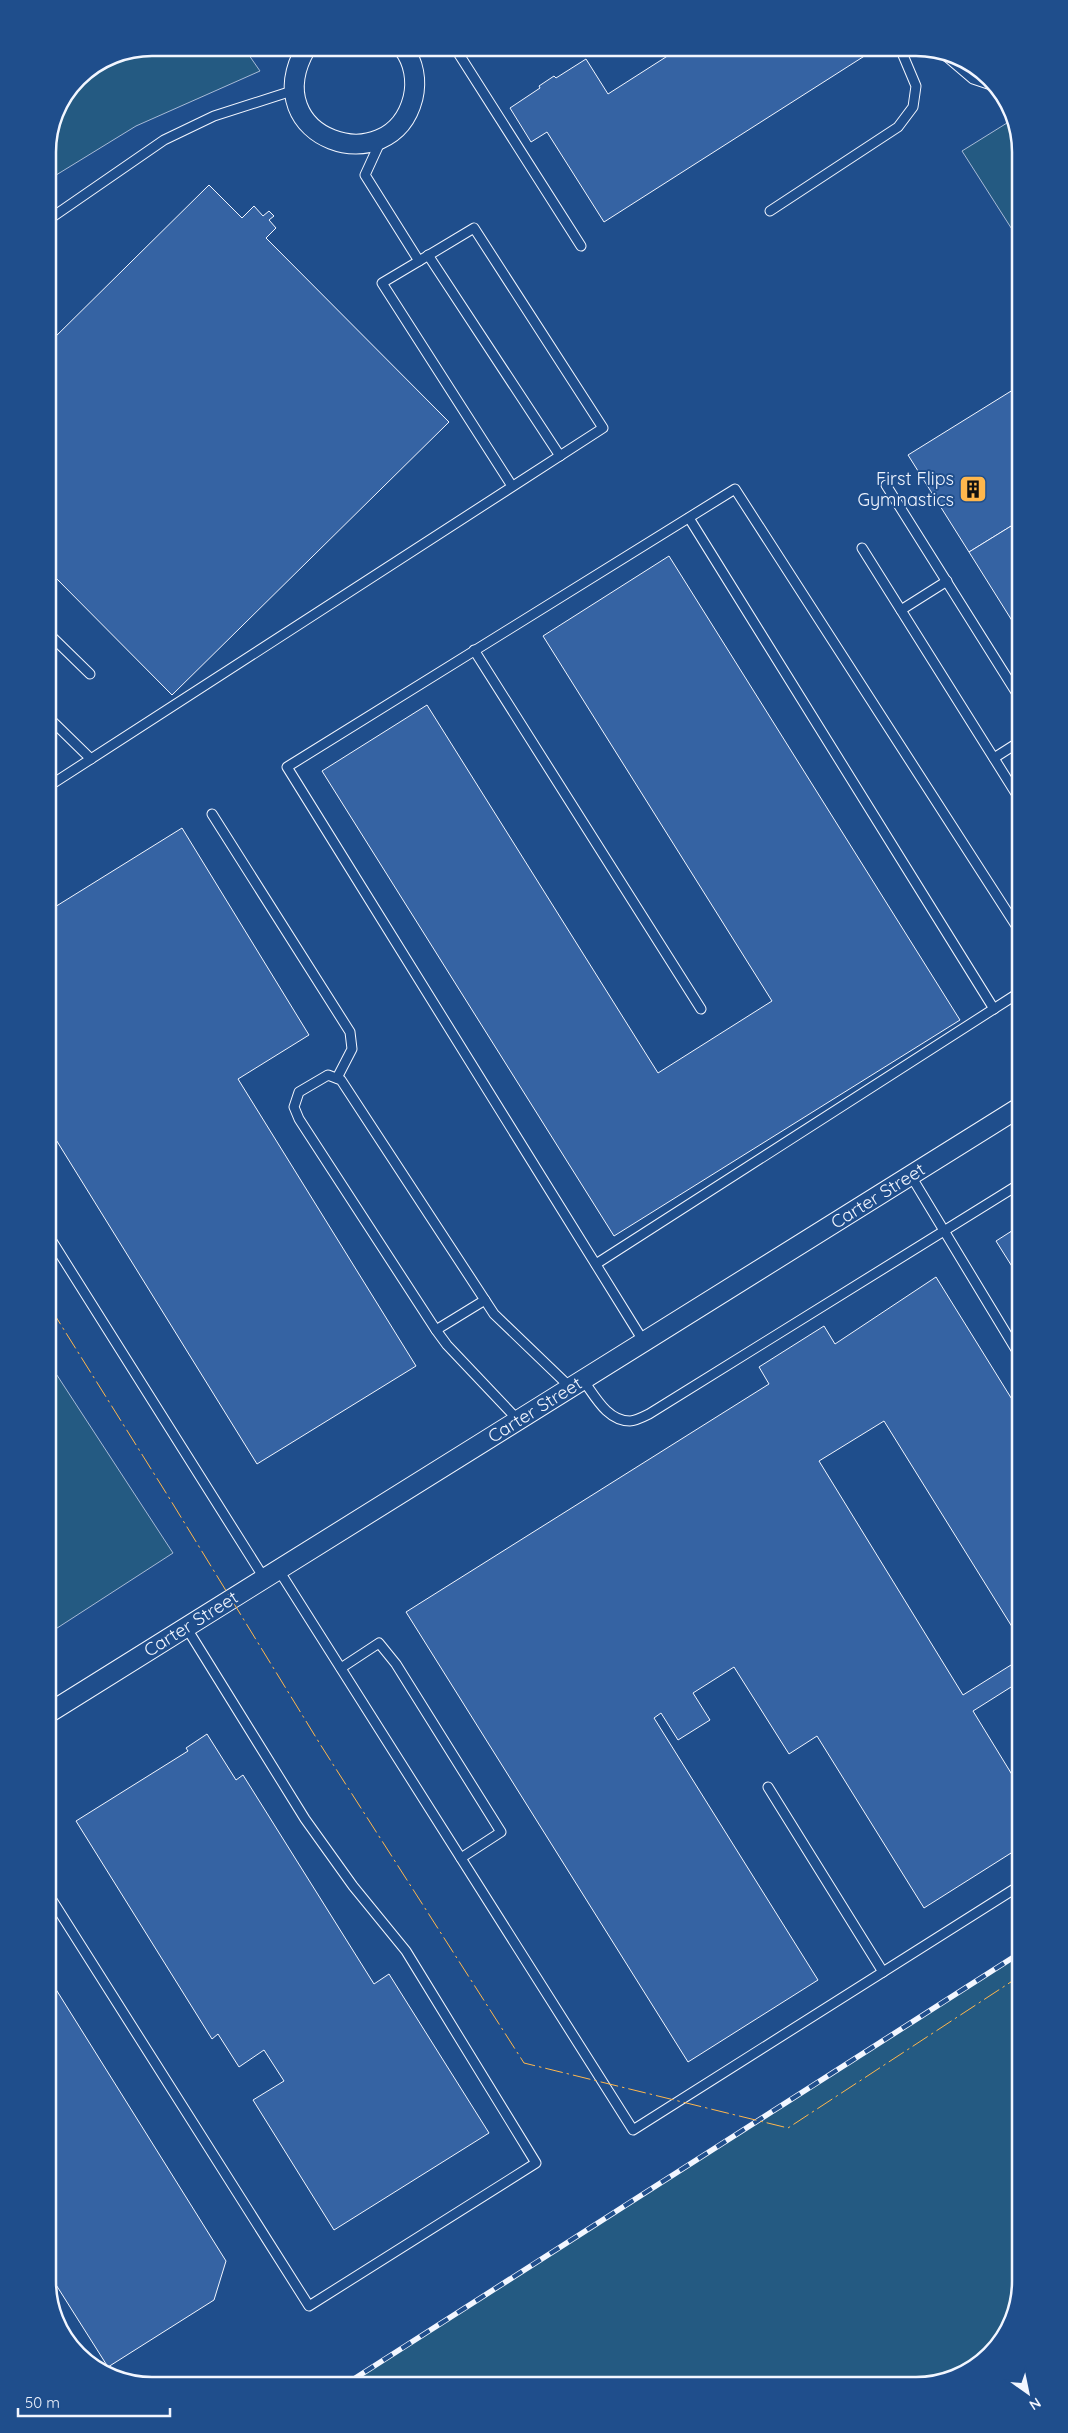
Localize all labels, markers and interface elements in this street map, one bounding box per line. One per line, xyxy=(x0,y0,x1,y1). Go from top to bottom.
place label: First Flips Gymnastics xyxy=(857,467,954,511)
building icon: First Flips Gymnastics xyxy=(958,474,988,504)
street label: Carter Street xyxy=(826,1158,929,1234)
street label: Carter Street xyxy=(483,1372,586,1448)
street label: Carter Street xyxy=(139,1586,242,1662)
north arrow xyxy=(1003,2368,1053,2418)
scale bar xyxy=(18,2386,170,2418)
text: 50 m xyxy=(25,2393,60,2412)
text: N xyxy=(1026,2394,1044,2414)

